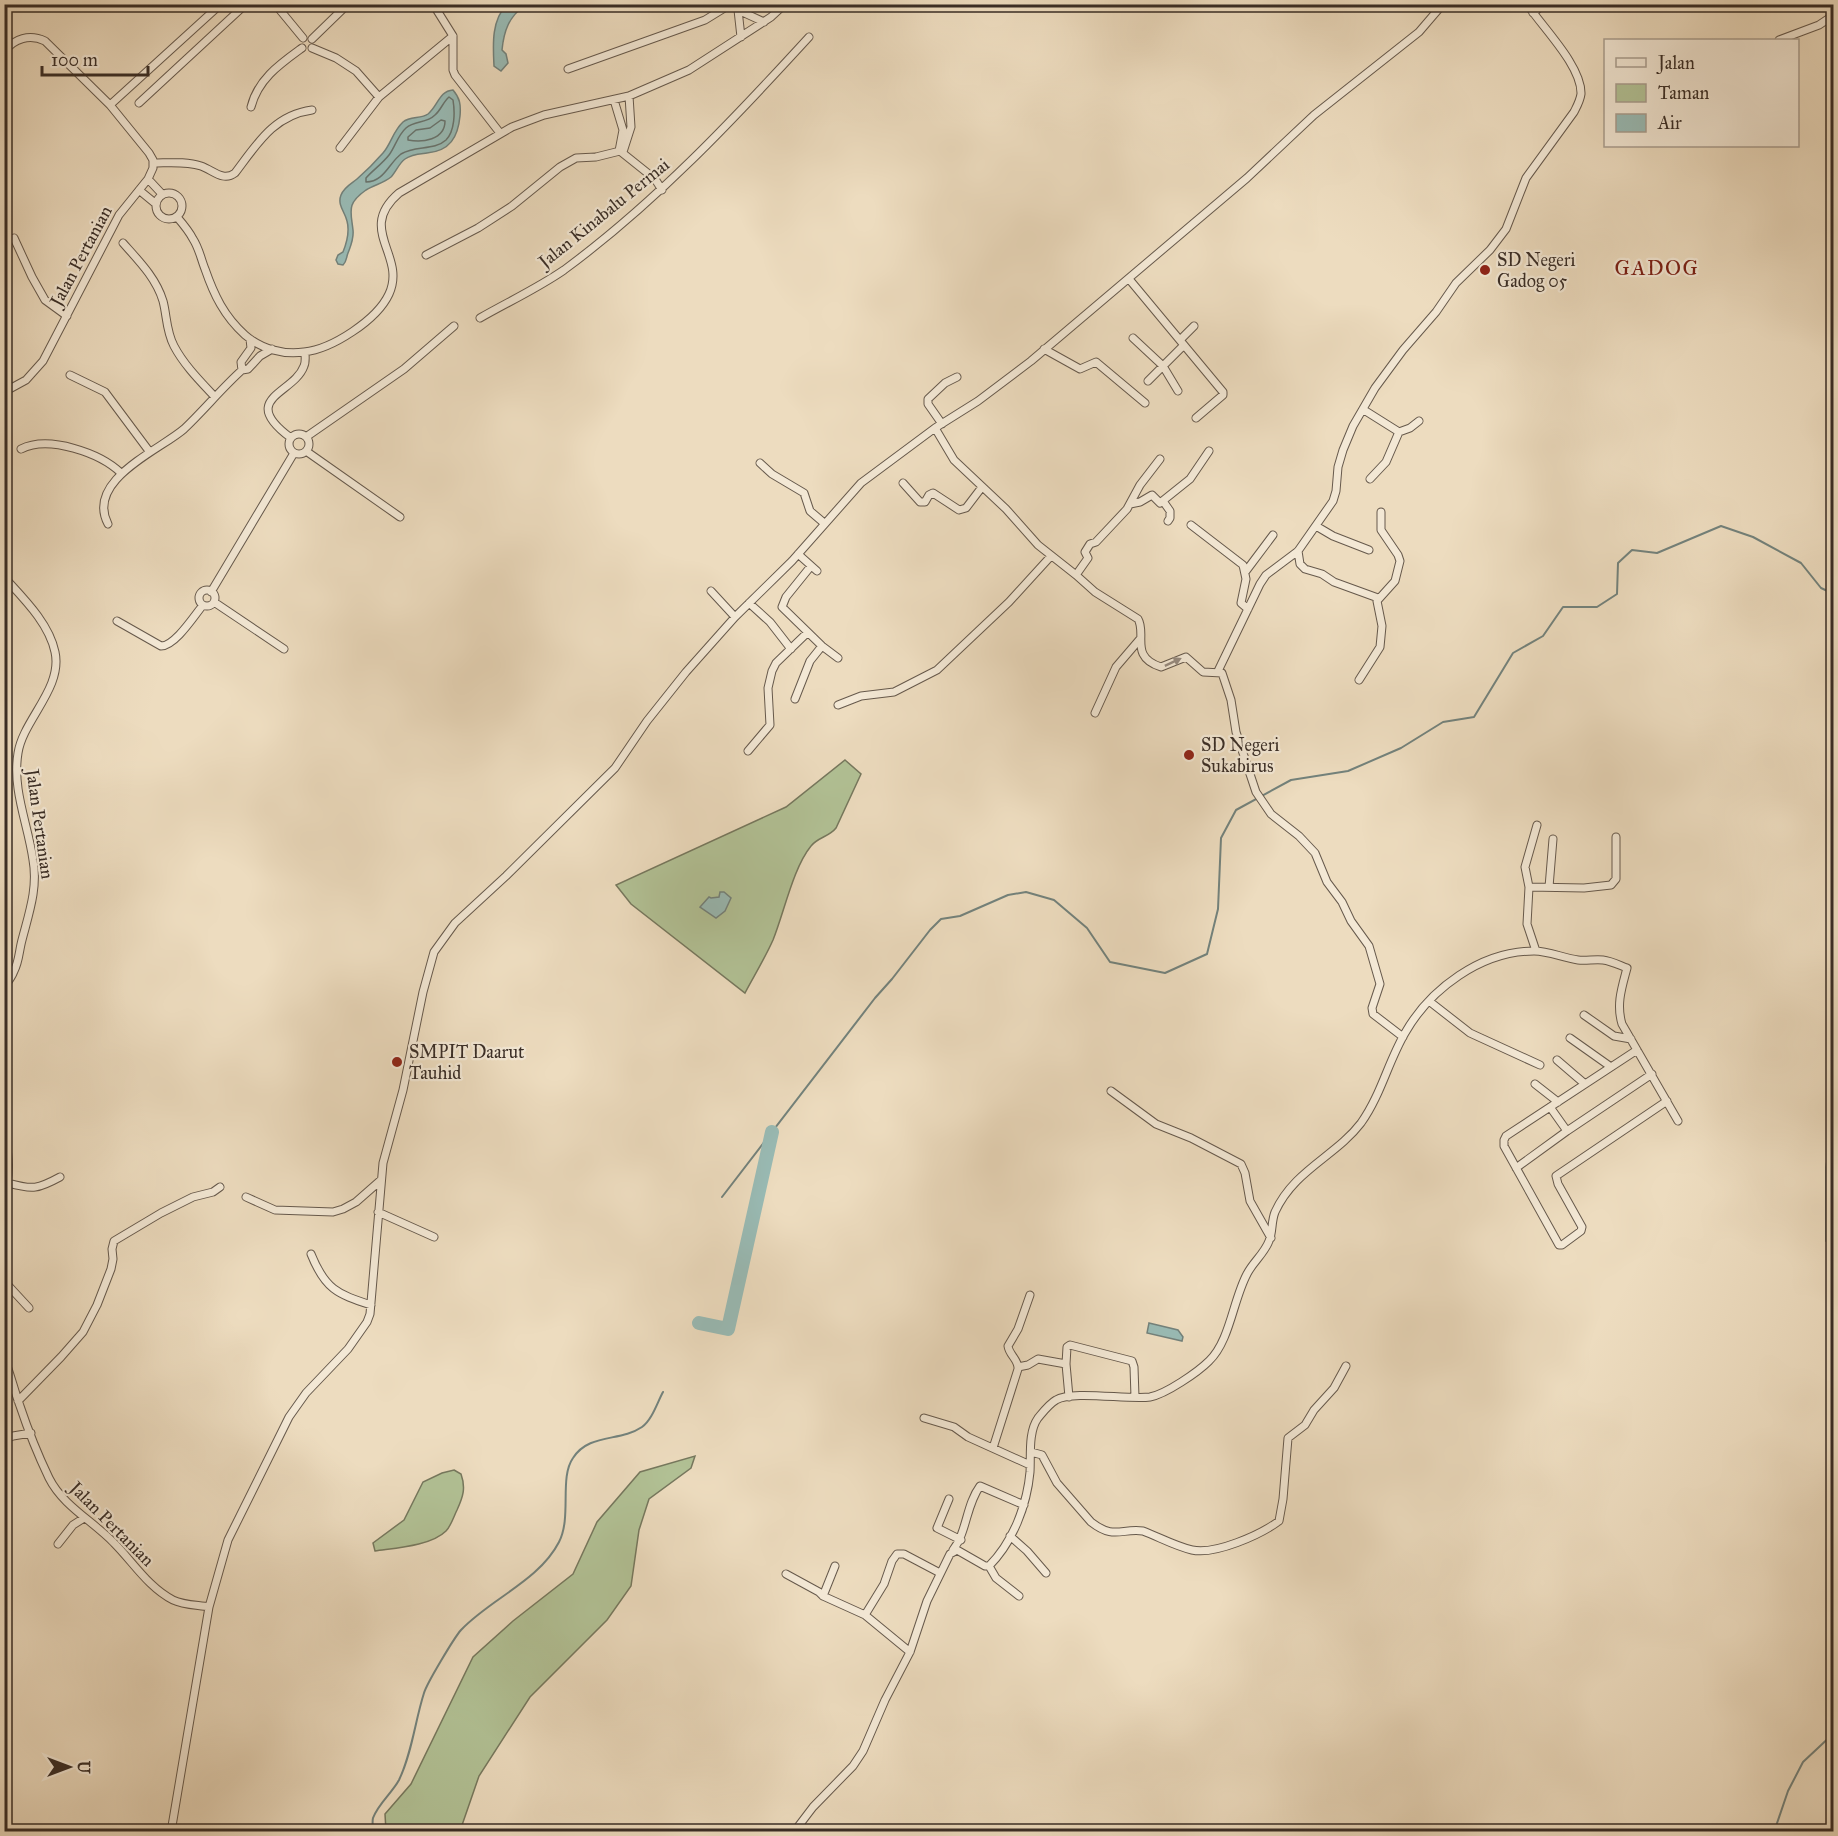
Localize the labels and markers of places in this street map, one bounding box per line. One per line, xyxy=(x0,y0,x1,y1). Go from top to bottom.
place label: SD Negeri Gadog 05 xyxy=(1497,249,1576,293)
marker: SD Negeri Gadog 05 xyxy=(1478,263,1492,277)
place label: SD Negeri Sukabirus xyxy=(1201,734,1280,777)
marker: SD Negeri Sukabirus xyxy=(1182,748,1196,762)
place label: SMPIT Daarut Tauhid xyxy=(409,1041,525,1084)
marker: SMPIT Daarut Tauhid xyxy=(390,1055,404,1069)

